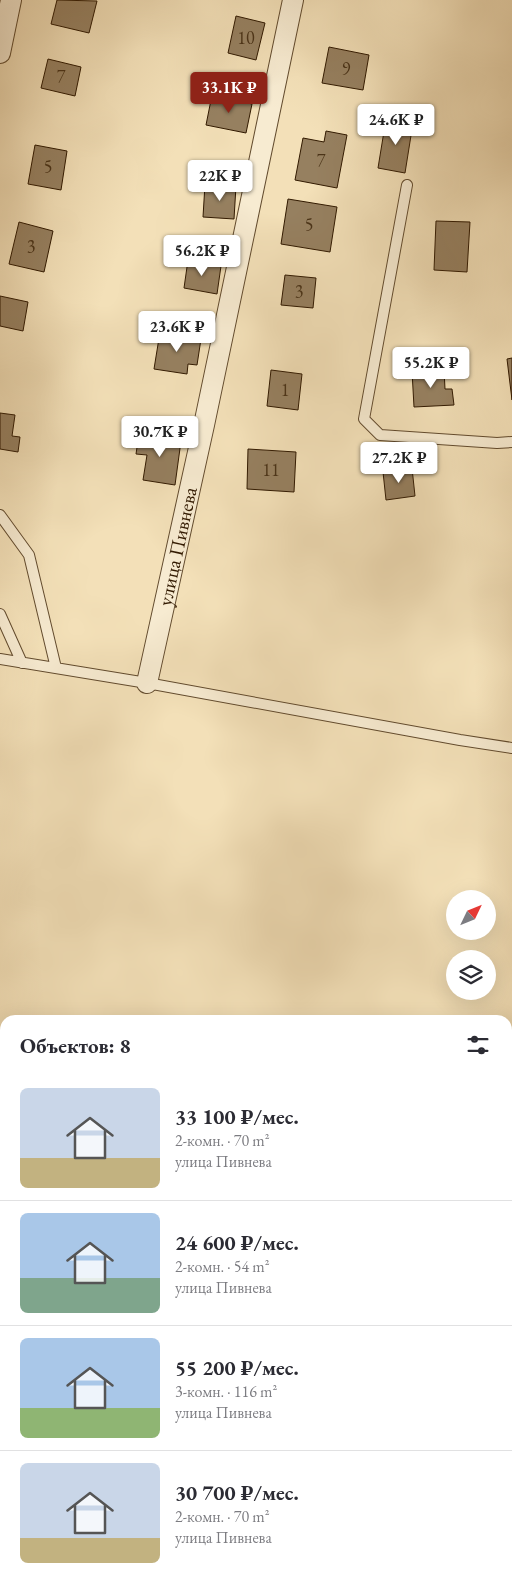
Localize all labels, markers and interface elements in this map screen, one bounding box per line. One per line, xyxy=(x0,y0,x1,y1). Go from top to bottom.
house number: 10 xyxy=(237,26,255,49)
house number: 9 xyxy=(342,57,351,80)
house number: 7 xyxy=(57,65,66,88)
pin: 33.1K ₽ xyxy=(183,72,275,114)
text: 33.1K ₽ xyxy=(201,77,257,98)
pin: 24.6K ₽ xyxy=(350,104,442,146)
text: 24.6K ₽ xyxy=(368,109,424,130)
house number: 7 xyxy=(317,149,326,172)
house number: 5 xyxy=(44,155,52,178)
pin: 22K ₽ xyxy=(185,160,255,202)
text: 22K ₽ xyxy=(199,165,241,186)
house number: 5 xyxy=(305,213,313,236)
pin: 56.2K ₽ xyxy=(156,234,248,277)
house number: 3 xyxy=(27,235,35,258)
text: 56.2K ₽ xyxy=(174,240,230,261)
house number: 3 xyxy=(295,280,303,303)
pin: 23.6K ₽ xyxy=(131,310,223,353)
text: 23.6K ₽ xyxy=(149,316,205,337)
pin: 55.2K ₽ xyxy=(385,346,477,389)
text: 55.2K ₽ xyxy=(403,352,459,373)
house number: 1 xyxy=(281,378,289,401)
pin: 30.7K ₽ xyxy=(114,416,206,458)
text: 30.7K ₽ xyxy=(132,421,188,442)
pin: 27.2K ₽ xyxy=(353,442,445,484)
text: 27.2K ₽ xyxy=(371,447,427,468)
house number: 11 xyxy=(262,458,280,481)
street label: улица Пивнева xyxy=(151,484,203,608)
north arrow xyxy=(446,890,496,940)
map controls xyxy=(446,890,496,1000)
button: layers xyxy=(446,950,496,1000)
icon: filters xyxy=(464,1031,492,1059)
text: Объектов: 8 xyxy=(20,1032,131,1059)
text: 33 100 ₽/мес. xyxy=(175,1103,299,1130)
icon: home xyxy=(60,1108,120,1168)
text: 2-комн. · 70 m² xyxy=(175,1130,270,1151)
text: улица Пивнева xyxy=(175,1151,272,1172)
text: 24 600 ₽/мес. xyxy=(175,1229,299,1256)
icon: home xyxy=(60,1233,120,1293)
text: 2-комн. · 54 m² xyxy=(175,1256,270,1277)
text: улица Пивнева xyxy=(175,1277,272,1298)
text: 55 200 ₽/мес. xyxy=(175,1354,299,1381)
icon: home xyxy=(60,1358,120,1418)
text: 3-комн. · 116 m² xyxy=(175,1381,277,1402)
text: улица Пивнева xyxy=(175,1402,272,1423)
text: 30 700 ₽/мес. xyxy=(175,1479,299,1506)
icon: home xyxy=(60,1483,120,1543)
text: 2-комн. · 70 m² xyxy=(175,1506,270,1527)
text: улица Пивнева xyxy=(175,1527,272,1548)

